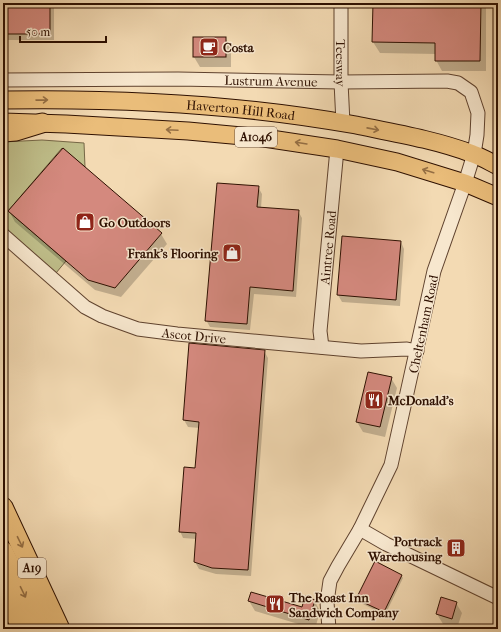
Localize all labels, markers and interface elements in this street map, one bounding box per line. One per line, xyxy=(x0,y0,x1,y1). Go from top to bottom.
scale bar xyxy=(20,18,106,44)
text: 50 m xyxy=(26,25,50,39)
cafe icon: Costa xyxy=(198,36,220,58)
street label: Teesway xyxy=(333,39,348,88)
place label: Costa xyxy=(223,40,255,55)
street label: Lustrum Avenue xyxy=(224,73,318,90)
one-way arrow xyxy=(35,96,48,104)
street label: Haverton Hill Road xyxy=(186,97,297,123)
one-way arrow xyxy=(366,125,379,133)
one-way arrow xyxy=(166,127,179,134)
road number: A1046 xyxy=(235,127,277,147)
one-way arrow xyxy=(295,139,308,147)
one-way arrow xyxy=(423,167,435,175)
street label: Aintree Road xyxy=(317,209,339,286)
shop icon: Go Outdoors xyxy=(74,211,96,233)
place label: Go Outdoors xyxy=(99,215,171,230)
shop icon: Frank's Flooring xyxy=(221,242,243,264)
place label: Frank's Flooring xyxy=(126,246,219,262)
street label: Cheltenham Road xyxy=(406,273,441,375)
street label: Ascot Drive xyxy=(160,325,227,347)
restaurant icon: McDonald's xyxy=(363,389,385,411)
place label: McDonald's xyxy=(387,393,454,408)
place label: Portrack Warehousing xyxy=(367,534,443,565)
one-way arrow xyxy=(17,536,24,548)
building icon: Portrack Warehousing xyxy=(445,537,467,559)
road number: A19 xyxy=(18,558,46,578)
one-way arrow xyxy=(20,586,27,598)
place label: The Roast Inn Sandwich Company xyxy=(288,590,400,621)
restaurant icon: The Roast Inn Sandwich Company xyxy=(264,593,286,615)

